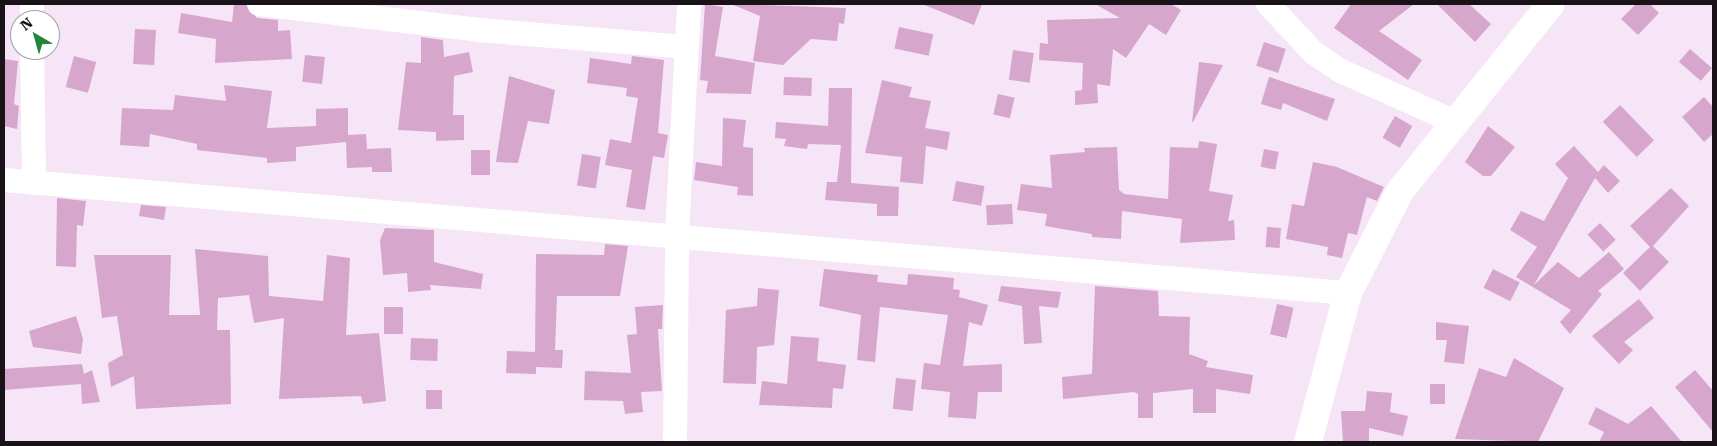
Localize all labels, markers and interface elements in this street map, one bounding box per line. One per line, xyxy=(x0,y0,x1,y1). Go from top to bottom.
north arrow xyxy=(10,10,60,60)
text: N xyxy=(17,14,36,34)

